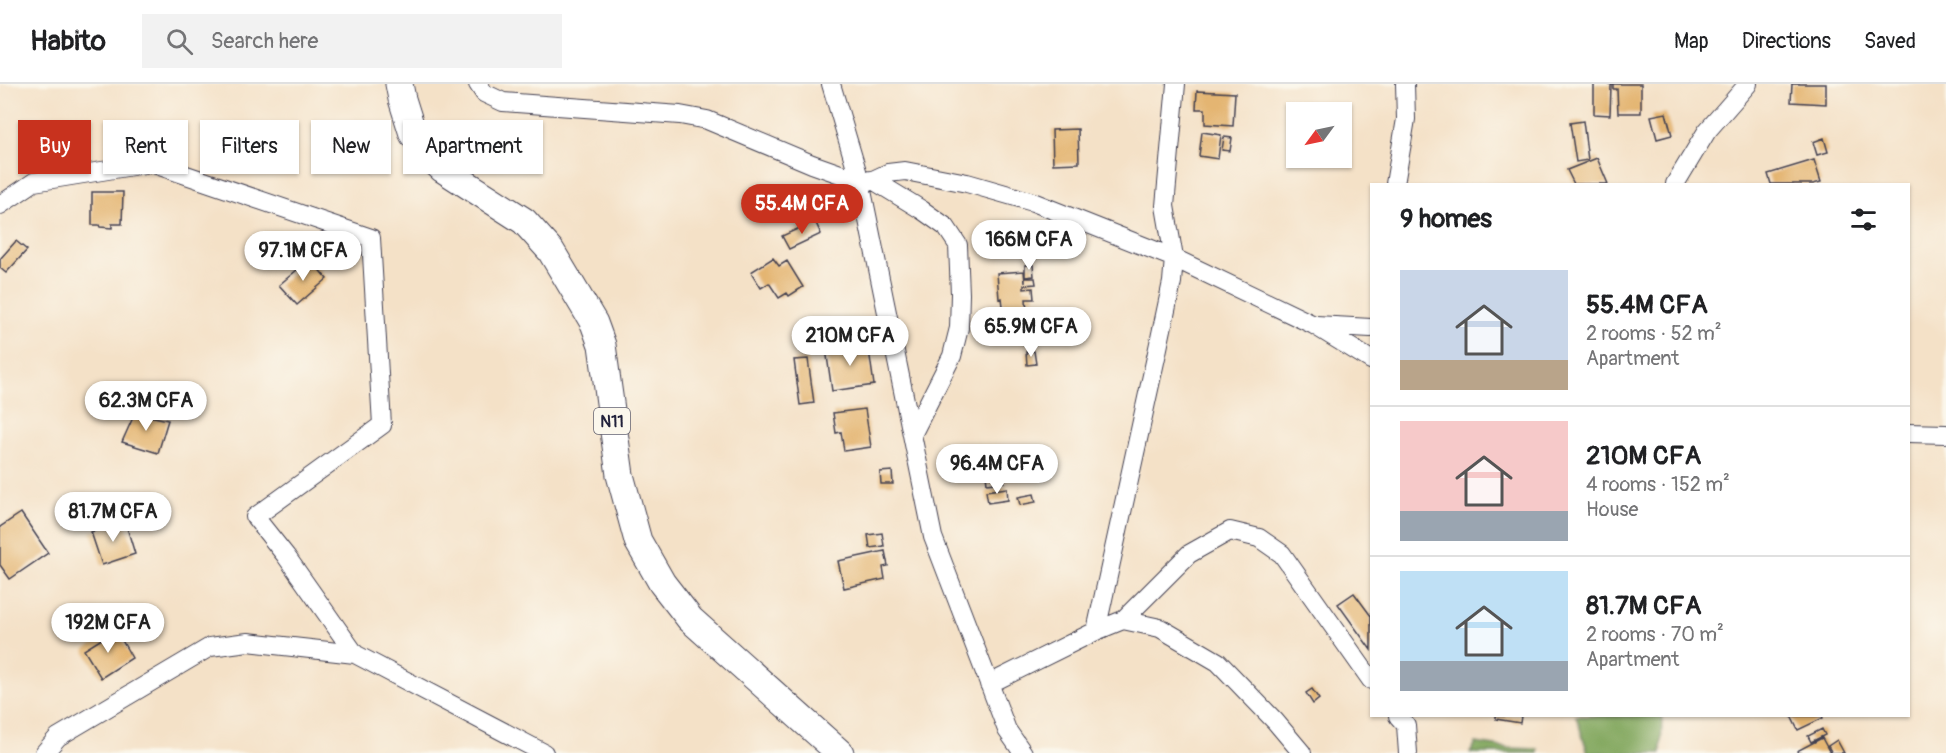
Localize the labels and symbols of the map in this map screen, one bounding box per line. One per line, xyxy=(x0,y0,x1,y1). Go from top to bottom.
north arrow xyxy=(1286,102,1352,168)
pin: 55.4M CFA xyxy=(733,184,871,235)
pin: 166M CFA xyxy=(967,220,1091,271)
pin: 97.1M CFA xyxy=(234,231,372,282)
pin: 65.9M CFA xyxy=(962,307,1100,358)
pin: 210M CFA xyxy=(788,316,912,367)
pin: 62.3M CFA xyxy=(77,381,215,432)
road number: N11 xyxy=(594,408,630,434)
pin: 96.4M CFA xyxy=(928,444,1066,495)
pin: 81.7M CFA xyxy=(44,492,182,543)
pin: 192M CFA xyxy=(46,603,170,654)

